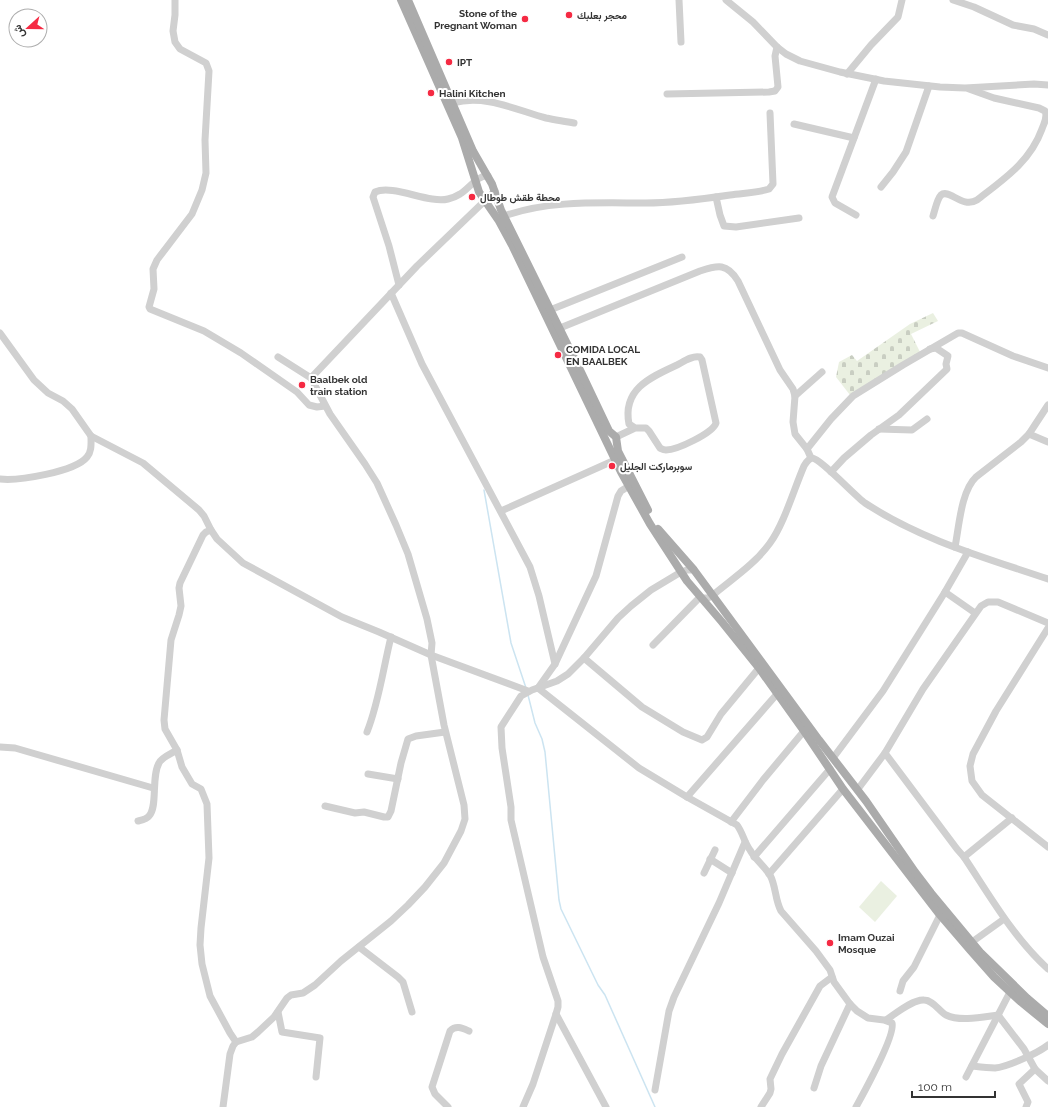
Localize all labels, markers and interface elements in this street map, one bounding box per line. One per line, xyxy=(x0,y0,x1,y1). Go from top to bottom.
north arrow xyxy=(8,8,48,48)
place label: Stone of the Pregnant Woman xyxy=(434,8,517,31)
marker: محجر بعلبك xyxy=(564,10,574,20)
place label: محجر بعلبك xyxy=(577,10,628,22)
marker: Stone of the Pregnant Woman xyxy=(520,14,530,24)
text: ش xyxy=(11,23,28,40)
marker: IPT xyxy=(444,57,454,67)
place label: IPT xyxy=(457,57,473,68)
marker: Halini Kitchen xyxy=(426,88,436,98)
place label: Halini Kitchen xyxy=(439,88,506,99)
marker: محطة طقش طوطال xyxy=(467,192,477,202)
place label: محطة طقش طوطال xyxy=(480,192,561,204)
place label: COMIDA LOCAL EN BAALBEK xyxy=(566,344,640,367)
marker: COMIDA LOCAL EN BAALBEK xyxy=(553,350,563,360)
place label: Baalbek old train station xyxy=(310,374,368,397)
marker: Baalbek old train station xyxy=(297,380,307,390)
marker: سوبرماركت الجليل xyxy=(607,461,617,471)
place label: سوبرماركت الجليل xyxy=(620,461,692,473)
place label: Imam Ouzai Mosque xyxy=(838,932,895,955)
marker: Imam Ouzai Mosque xyxy=(825,938,835,948)
scale bar xyxy=(912,1073,995,1099)
text: 100 m xyxy=(918,1080,952,1094)

